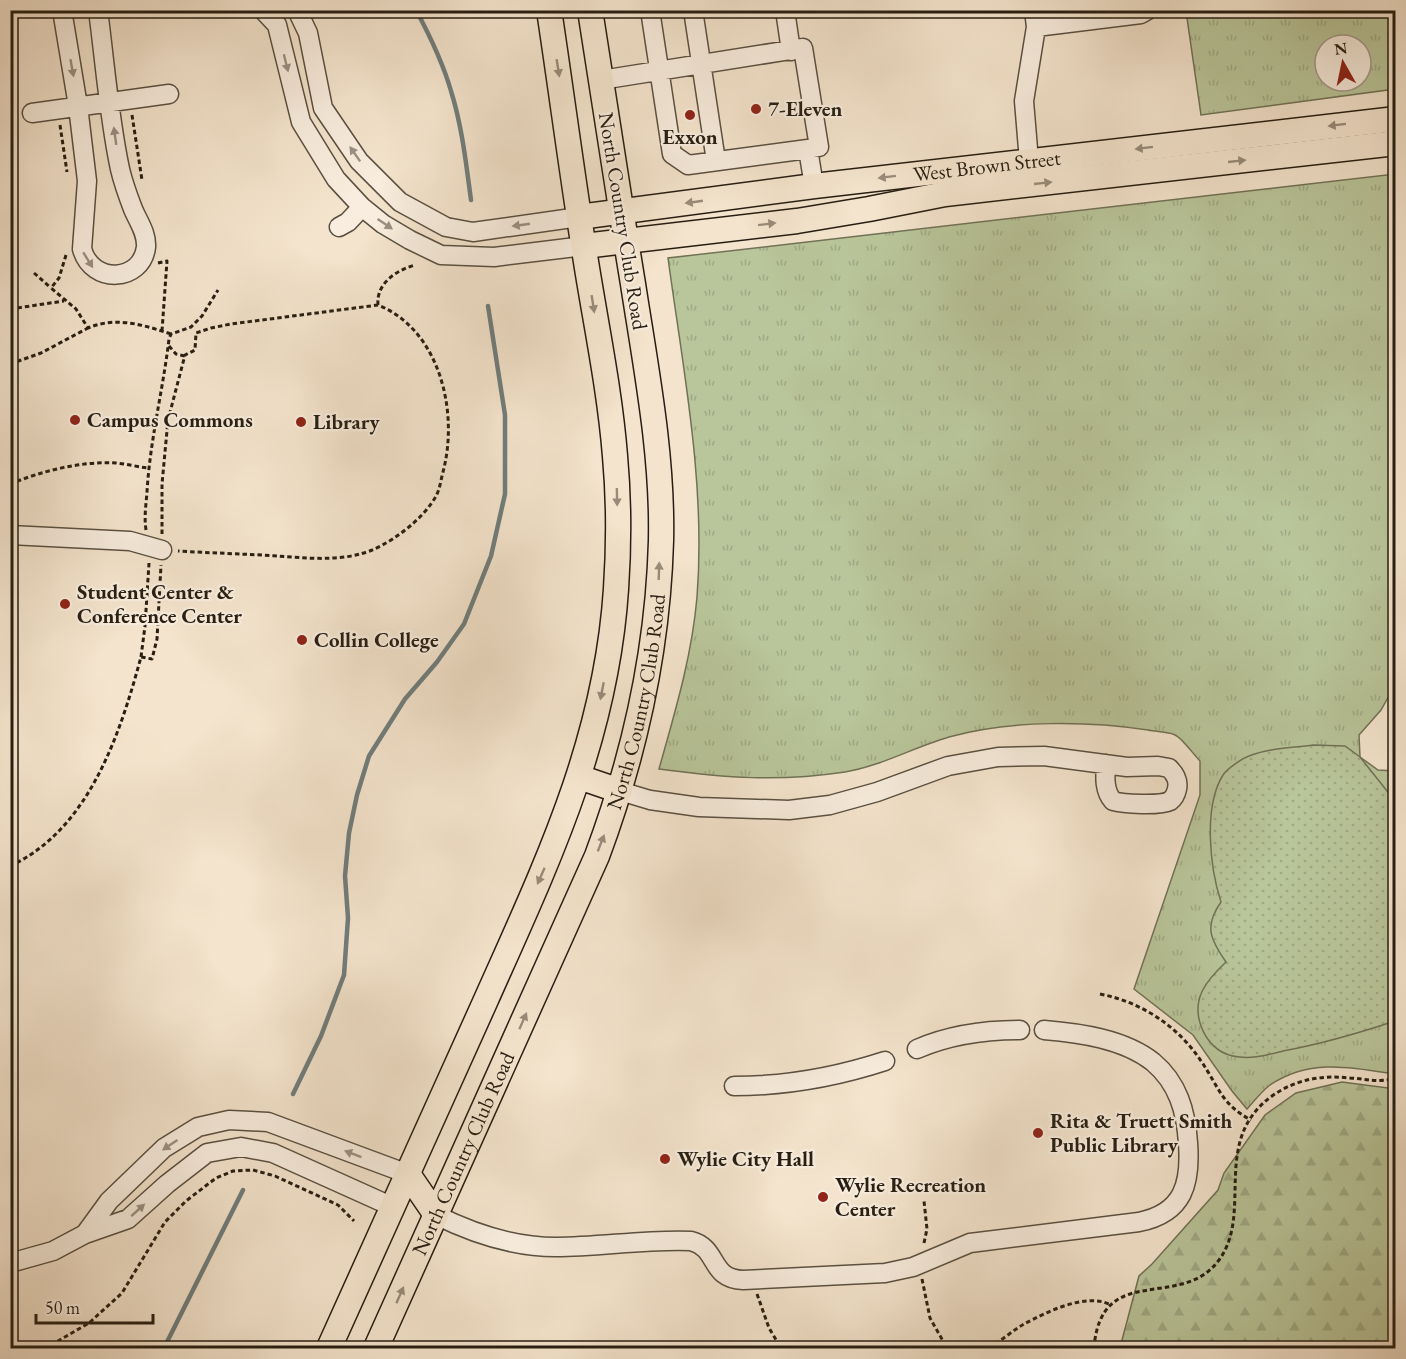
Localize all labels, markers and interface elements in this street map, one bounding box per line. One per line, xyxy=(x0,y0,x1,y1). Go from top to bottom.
north arrow xyxy=(1313,33,1373,93)
text: N xyxy=(1333,37,1349,60)
one-way arrow xyxy=(282,53,292,72)
one-way arrow xyxy=(67,59,76,78)
one-way arrow xyxy=(553,59,562,78)
place label: 7-Eleven xyxy=(768,95,843,122)
marker: 7-Eleven xyxy=(749,102,763,116)
marker: Exxon xyxy=(683,108,697,122)
street label: North Country Club Road xyxy=(593,110,654,332)
one-way arrow xyxy=(1328,121,1347,130)
place label: Exxon xyxy=(662,123,718,150)
one-way arrow xyxy=(111,126,120,145)
one-way arrow xyxy=(1134,143,1153,153)
street label: West Brown Street xyxy=(912,144,1062,187)
one-way arrow xyxy=(349,146,361,162)
one-way arrow xyxy=(1227,156,1246,166)
one-way arrow xyxy=(878,173,897,182)
one-way arrow xyxy=(1034,178,1053,188)
one-way arrow xyxy=(684,197,703,206)
one-way arrow xyxy=(376,218,392,230)
one-way arrow xyxy=(758,220,777,229)
one-way arrow xyxy=(512,221,531,230)
one-way arrow xyxy=(83,251,94,268)
one-way arrow xyxy=(589,294,598,313)
place label: Campus Commons xyxy=(87,406,253,433)
place label: Library xyxy=(313,408,380,435)
marker: Campus Commons xyxy=(68,413,82,427)
marker: Library xyxy=(294,415,308,429)
one-way arrow xyxy=(612,488,622,507)
one-way arrow xyxy=(655,562,664,581)
place label: Student Center & Conference Center xyxy=(77,578,242,629)
street label: North Country Club Road xyxy=(600,592,671,813)
marker: Student Center & Conference Center xyxy=(58,597,72,611)
place label: Collin College xyxy=(314,626,439,653)
marker: Collin College xyxy=(295,633,309,647)
one-way arrow xyxy=(597,682,606,701)
one-way arrow xyxy=(597,834,607,852)
one-way arrow xyxy=(536,867,546,885)
one-way arrow xyxy=(518,1012,528,1030)
street label: North Country Club Road xyxy=(405,1047,520,1260)
place label: Rita & Truett Smith Public Library xyxy=(1050,1107,1232,1158)
marker: Rita & Truett Smith Public Library xyxy=(1031,1126,1045,1140)
one-way arrow xyxy=(162,1139,178,1151)
place label: Wylie City Hall xyxy=(677,1145,814,1172)
one-way arrow xyxy=(344,1148,362,1158)
marker: Wylie City Hall xyxy=(658,1152,672,1166)
place label: Wylie Recreation Center xyxy=(835,1171,986,1222)
marker: Wylie Recreation Center xyxy=(816,1190,830,1204)
one-way arrow xyxy=(130,1204,144,1218)
one-way arrow xyxy=(395,1286,405,1304)
scale bar xyxy=(36,1287,153,1325)
text: 50 m xyxy=(45,1296,80,1319)

